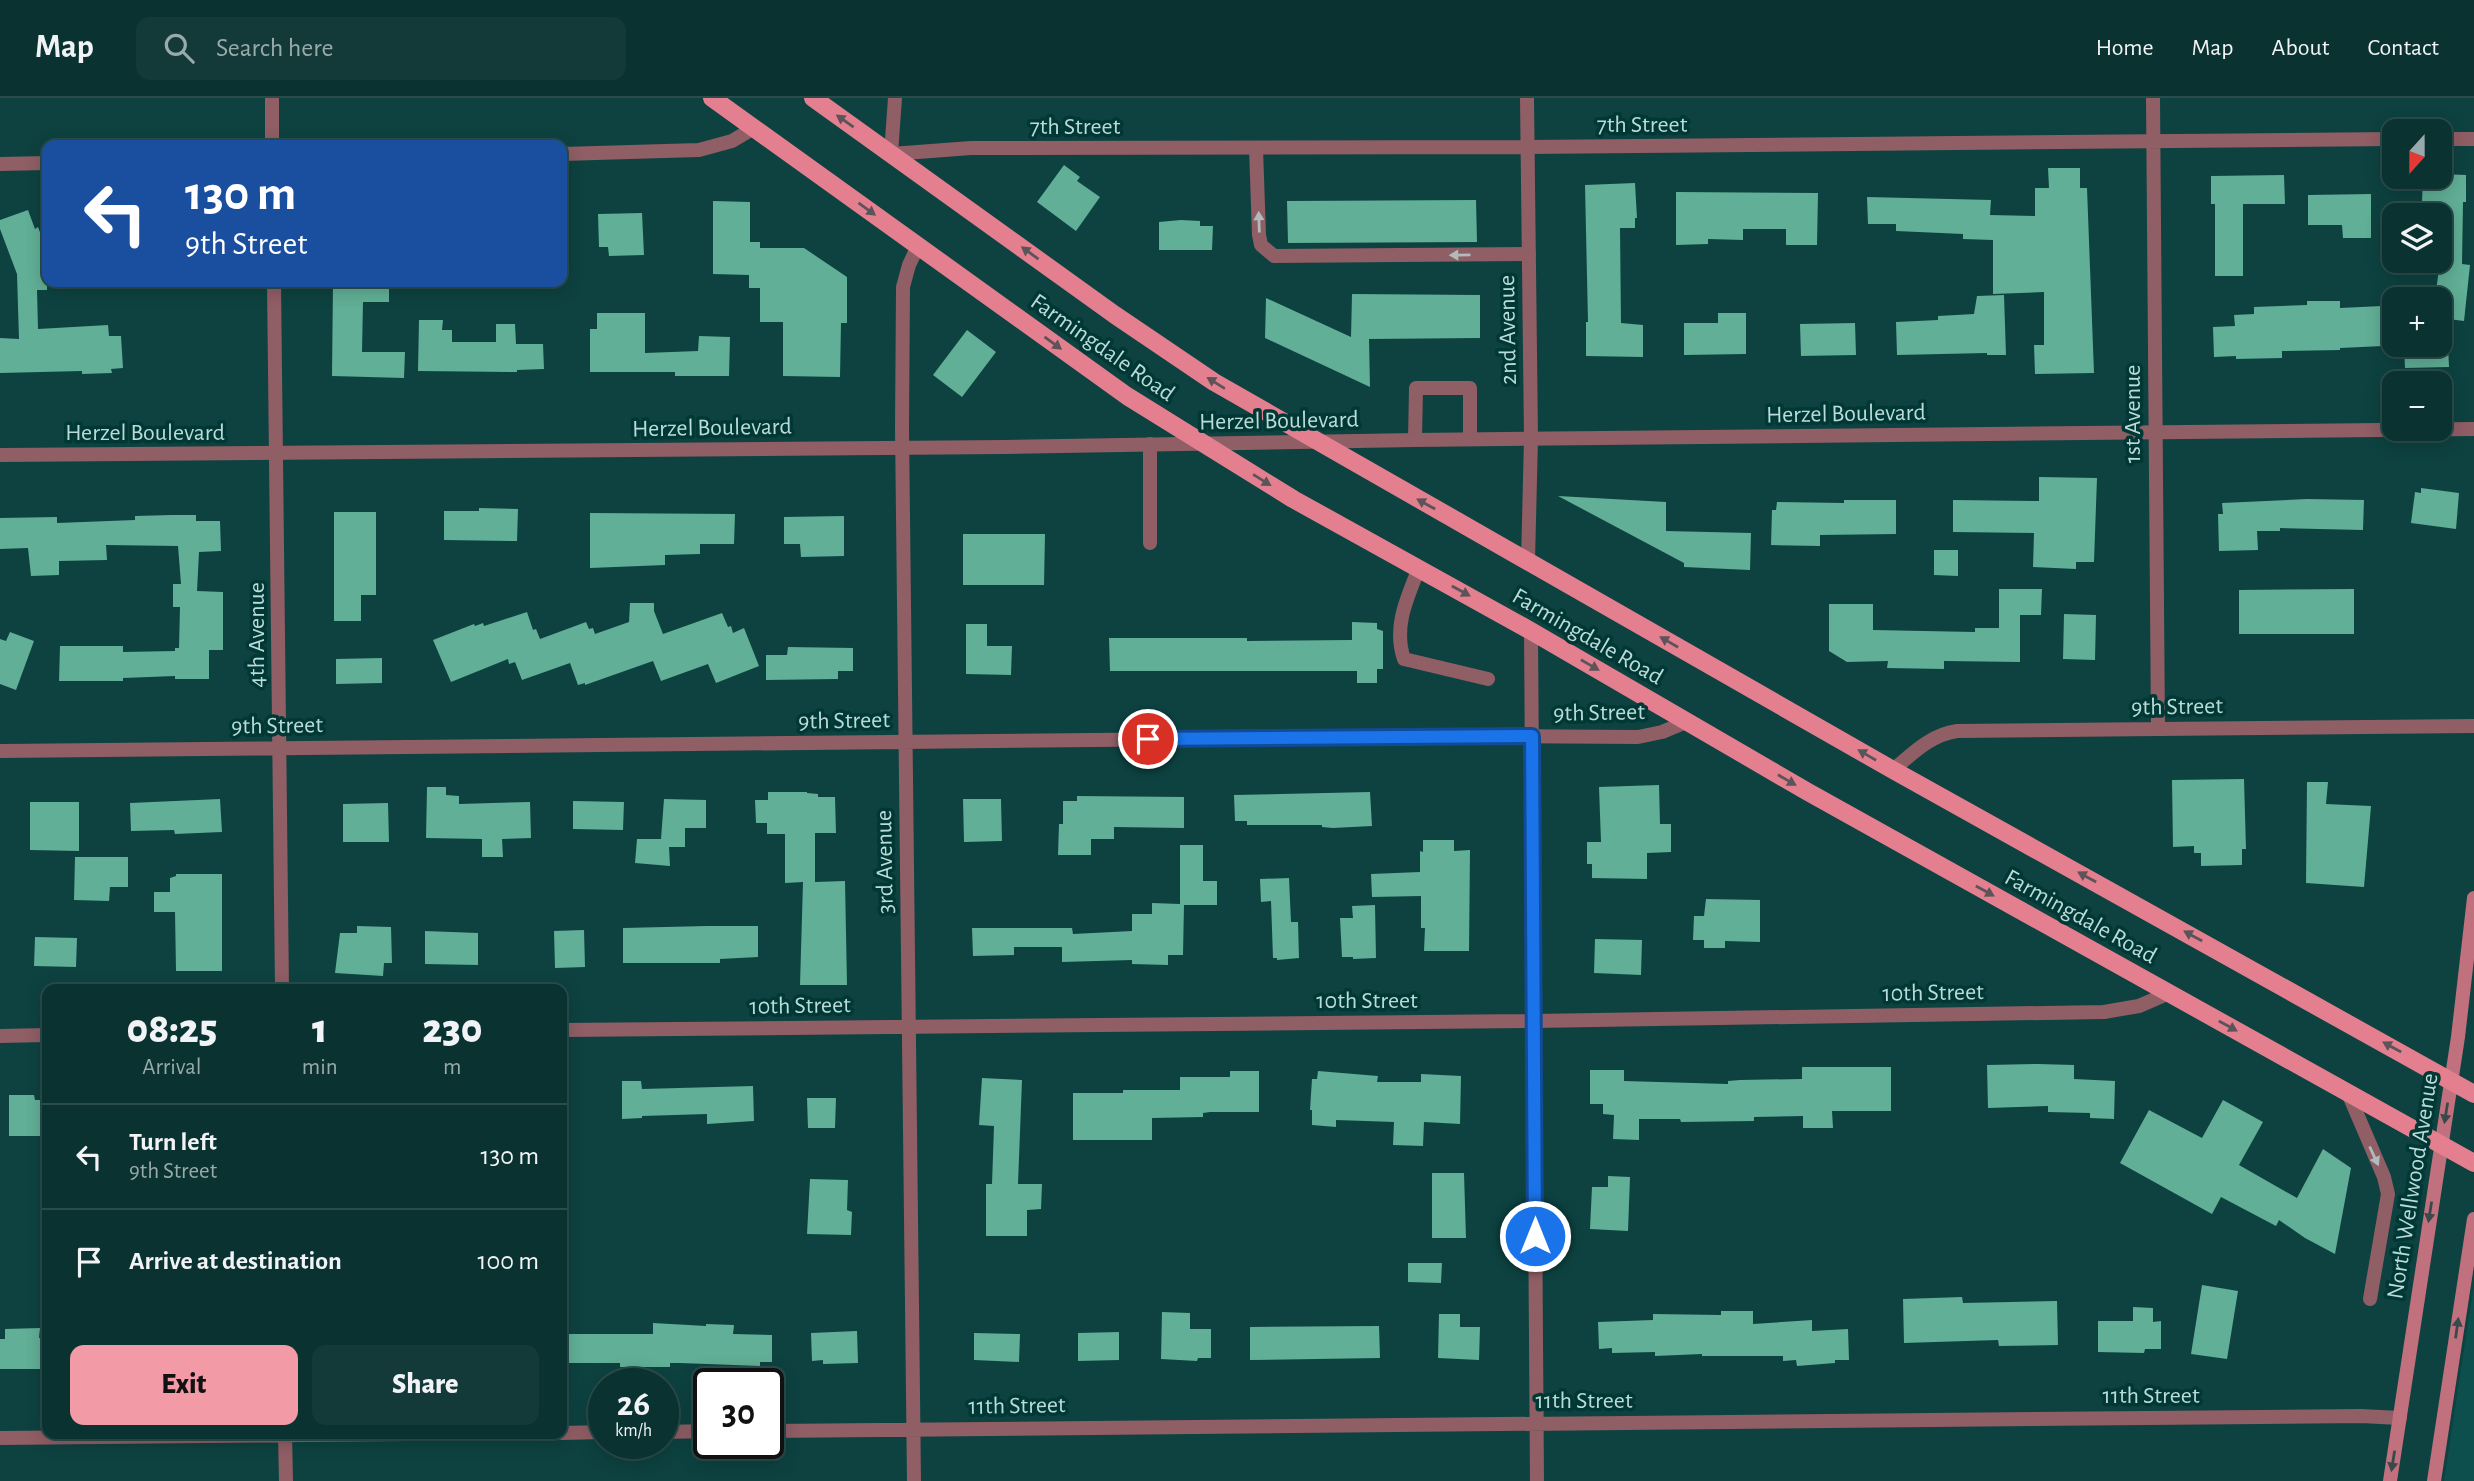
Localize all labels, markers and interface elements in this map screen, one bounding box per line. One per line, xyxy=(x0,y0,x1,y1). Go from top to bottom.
search box xyxy=(136,17,626,80)
icon: search xyxy=(160,29,198,67)
text: Map xyxy=(35,31,94,64)
text: Search here xyxy=(216,35,334,61)
text: Home xyxy=(2096,36,2154,60)
text: Map xyxy=(2192,36,2234,60)
text: About xyxy=(2272,36,2329,60)
text: Contact xyxy=(2367,36,2439,60)
street label: 7th Street xyxy=(1597,113,1688,137)
one-way arrow xyxy=(836,114,854,128)
street label: 7th Street xyxy=(1030,115,1121,139)
north arrow xyxy=(2382,119,2452,189)
map controls xyxy=(2382,119,2452,441)
icon: left xyxy=(70,168,161,259)
text: 130 m xyxy=(185,170,296,219)
one-way arrow xyxy=(858,202,876,216)
button: layers xyxy=(2382,203,2452,273)
one-way arrow xyxy=(1253,210,1264,232)
text: 9th Street xyxy=(185,228,308,260)
one-way arrow xyxy=(1021,247,1039,261)
one-way arrow xyxy=(1449,249,1471,261)
street label: 2nd Avenue xyxy=(1495,275,1521,385)
button: + xyxy=(2382,287,2452,357)
street label: Farmingdale Road xyxy=(1026,289,1179,406)
one-way arrow xyxy=(1044,336,1062,350)
street label: 1st Avenue xyxy=(2121,365,2145,463)
button: − xyxy=(2382,371,2452,441)
one-way arrow xyxy=(1207,377,1226,390)
street label: Herzel Boulevard xyxy=(1766,401,1926,427)
street label: Herzel Boulevard xyxy=(1199,408,1359,434)
street label: Herzel Boulevard xyxy=(632,415,792,441)
street label: Herzel Boulevard xyxy=(65,421,225,445)
one-way arrow xyxy=(1253,473,1272,486)
one-way arrow xyxy=(1416,498,1436,510)
street label: 4th Avenue xyxy=(245,582,269,688)
street label: Farmingdale Road xyxy=(1508,584,1667,690)
one-way arrow xyxy=(1451,585,1470,597)
one-way arrow xyxy=(1660,636,1679,648)
one-way arrow xyxy=(1580,659,1599,672)
street label: 9th Street xyxy=(2131,694,2223,720)
street label: 9th Street xyxy=(1553,700,1645,726)
street label: 9th Street xyxy=(798,708,890,734)
pin xyxy=(1118,709,1178,769)
street label: 9th Street xyxy=(231,713,323,739)
icon: arrive xyxy=(1129,720,1167,758)
one-way arrow xyxy=(1857,750,1877,762)
one-way arrow xyxy=(1777,773,1796,786)
street label: 3rd Avenue xyxy=(872,810,898,914)
street label: Farmingdale Road xyxy=(2001,865,2161,968)
one-way arrow xyxy=(2078,871,2097,883)
one-way arrow xyxy=(1975,885,1995,897)
one-way arrow xyxy=(2183,930,2203,942)
street label: 10th Street xyxy=(1882,980,1984,1006)
street label: 10th Street xyxy=(1316,989,1418,1013)
street label: 10th Street xyxy=(749,993,851,1019)
text: 08:25 xyxy=(126,1008,217,1050)
text: 1 xyxy=(312,1008,328,1050)
text: 230 xyxy=(422,1008,483,1050)
one-way arrow xyxy=(2219,1020,2238,1032)
one-way arrow xyxy=(2382,1041,2401,1053)
text: Arrival xyxy=(142,1056,201,1079)
text: min xyxy=(302,1056,338,1079)
text: m xyxy=(443,1056,462,1079)
street label: North Wellwood Avenue xyxy=(2383,1072,2443,1301)
one-way arrow xyxy=(2440,1102,2451,1124)
text: Turn left xyxy=(129,1129,217,1155)
icon: left xyxy=(70,1138,108,1176)
text: 130 m xyxy=(481,1143,539,1169)
one-way arrow xyxy=(2368,1146,2380,1166)
text: 9th Street xyxy=(129,1160,217,1183)
position arrow xyxy=(1498,1199,1572,1273)
one-way arrow xyxy=(2424,1201,2435,1223)
icon: arrive xyxy=(70,1243,108,1281)
text: Arrive at destination xyxy=(129,1248,342,1274)
text: 100 m xyxy=(478,1248,539,1274)
one-way arrow xyxy=(2452,1317,2463,1339)
button: Exit xyxy=(70,1345,298,1425)
button: Share xyxy=(312,1345,539,1425)
speed limit sign: 30 xyxy=(693,1368,784,1459)
street label: 11th Street xyxy=(2102,1384,2200,1408)
text: 26 xyxy=(617,1387,650,1422)
street label: 11th Street xyxy=(1535,1389,1633,1413)
street label: 11th Street xyxy=(968,1393,1066,1419)
text: km/h xyxy=(615,1422,652,1440)
one-way arrow xyxy=(2387,1450,2398,1472)

